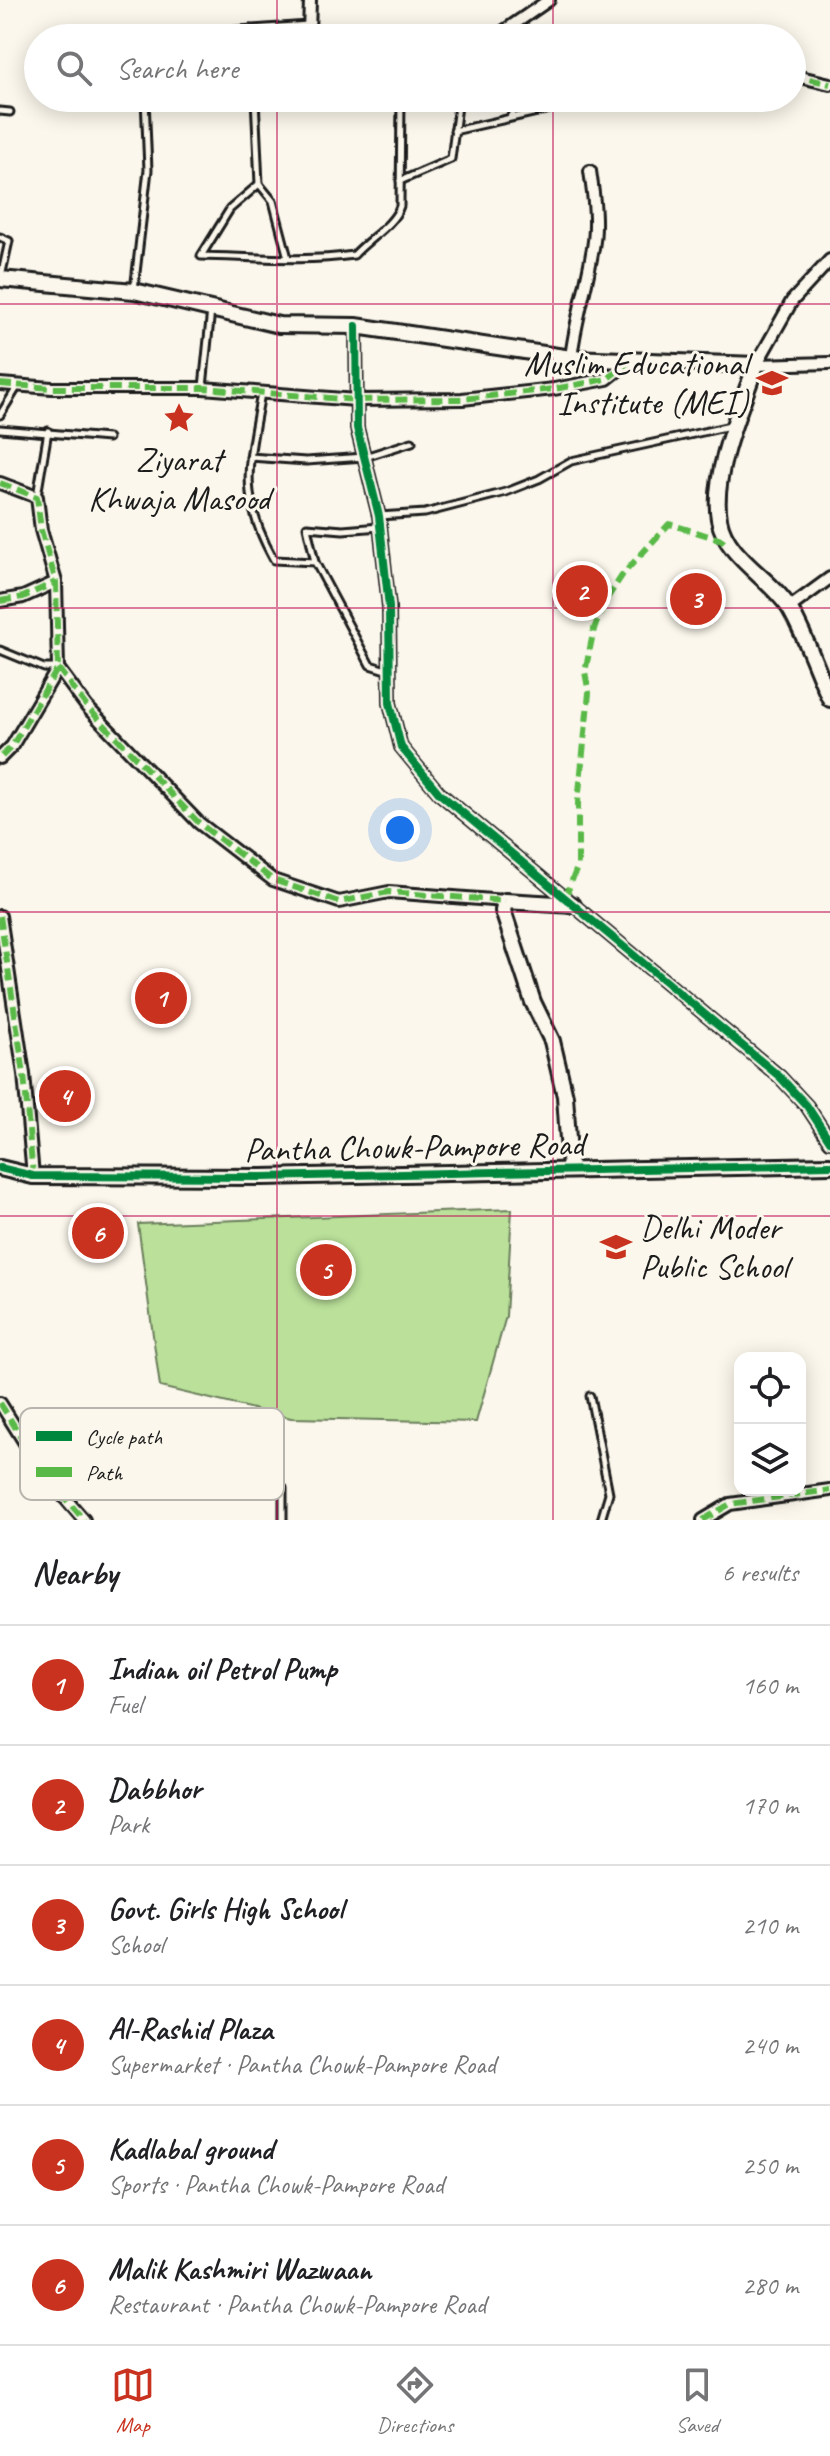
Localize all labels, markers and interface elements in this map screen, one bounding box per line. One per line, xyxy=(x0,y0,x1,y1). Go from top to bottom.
search box xyxy=(24,24,806,112)
icon: search xyxy=(52,46,96,90)
text: Search here xyxy=(116,49,238,87)
place label: Muslim Educational Institute (MEI) xyxy=(524,342,754,424)
school or university icon: Muslim Educational Institute (MEI) xyxy=(755,366,789,400)
place icon: Ziyarat Khwaja Masood xyxy=(162,401,196,435)
place label: Ziyarat Khwaja Masood xyxy=(88,438,275,520)
pin: 2 xyxy=(556,561,608,621)
pin: 3 xyxy=(670,569,722,629)
your location xyxy=(380,810,420,850)
pin: 1 xyxy=(135,968,187,1028)
pin: 4 xyxy=(39,1066,91,1126)
street label: Pantha Chowk-Pampore Road xyxy=(244,1122,589,1171)
pin: 6 xyxy=(72,1203,124,1263)
place label: Delhi Moder Public School xyxy=(640,1206,794,1288)
school or university icon: Delhi Moder Public School xyxy=(599,1230,633,1264)
pin: 5 xyxy=(300,1240,352,1300)
map controls xyxy=(734,1352,806,1496)
button: locate xyxy=(734,1352,806,1424)
legend xyxy=(20,1408,284,1500)
text: Cycle path xyxy=(86,1423,163,1451)
button: layers xyxy=(734,1424,806,1496)
text: Path xyxy=(86,1459,123,1487)
text: Nearby xyxy=(32,1551,118,1594)
text: 6 results xyxy=(722,1556,798,1589)
text: Indian oil Petrol Pump xyxy=(108,1650,337,1688)
text: 1 xyxy=(52,1669,64,1702)
text: 160 m xyxy=(742,1669,798,1702)
text: Fuel xyxy=(108,1688,142,1721)
text: Dabbhor xyxy=(108,1770,201,1808)
text: 2 xyxy=(52,1789,64,1822)
text: 170 m xyxy=(742,1789,798,1822)
text: Park xyxy=(108,1808,149,1841)
text: Govt. Girls High School xyxy=(108,1890,343,1928)
text: 3 xyxy=(52,1909,64,1942)
text: 210 m xyxy=(742,1909,798,1942)
text: School xyxy=(108,1928,164,1961)
text: Al-Rashid Plaza xyxy=(108,2010,273,2048)
text: 4 xyxy=(52,2029,64,2062)
text: 240 m xyxy=(742,2029,798,2062)
text: Supermarket · Pantha Chowk-Pampore Road xyxy=(108,2048,496,2081)
text: Kadlabal ground xyxy=(108,2130,273,2168)
text: 5 xyxy=(52,2149,64,2182)
text: 250 m xyxy=(742,2149,798,2182)
text: Sports · Pantha Chowk-Pampore Road xyxy=(108,2168,444,2201)
text: Malik Kashmiri Wazwaan xyxy=(108,2250,371,2288)
text: 6 xyxy=(52,2269,64,2302)
text: 280 m xyxy=(742,2269,798,2302)
text: Restaurant · Pantha Chowk-Pampore Road xyxy=(108,2288,486,2321)
tab: Map xyxy=(111,2363,155,2439)
tab: Directions xyxy=(377,2363,453,2439)
tab: Saved xyxy=(675,2363,719,2439)

